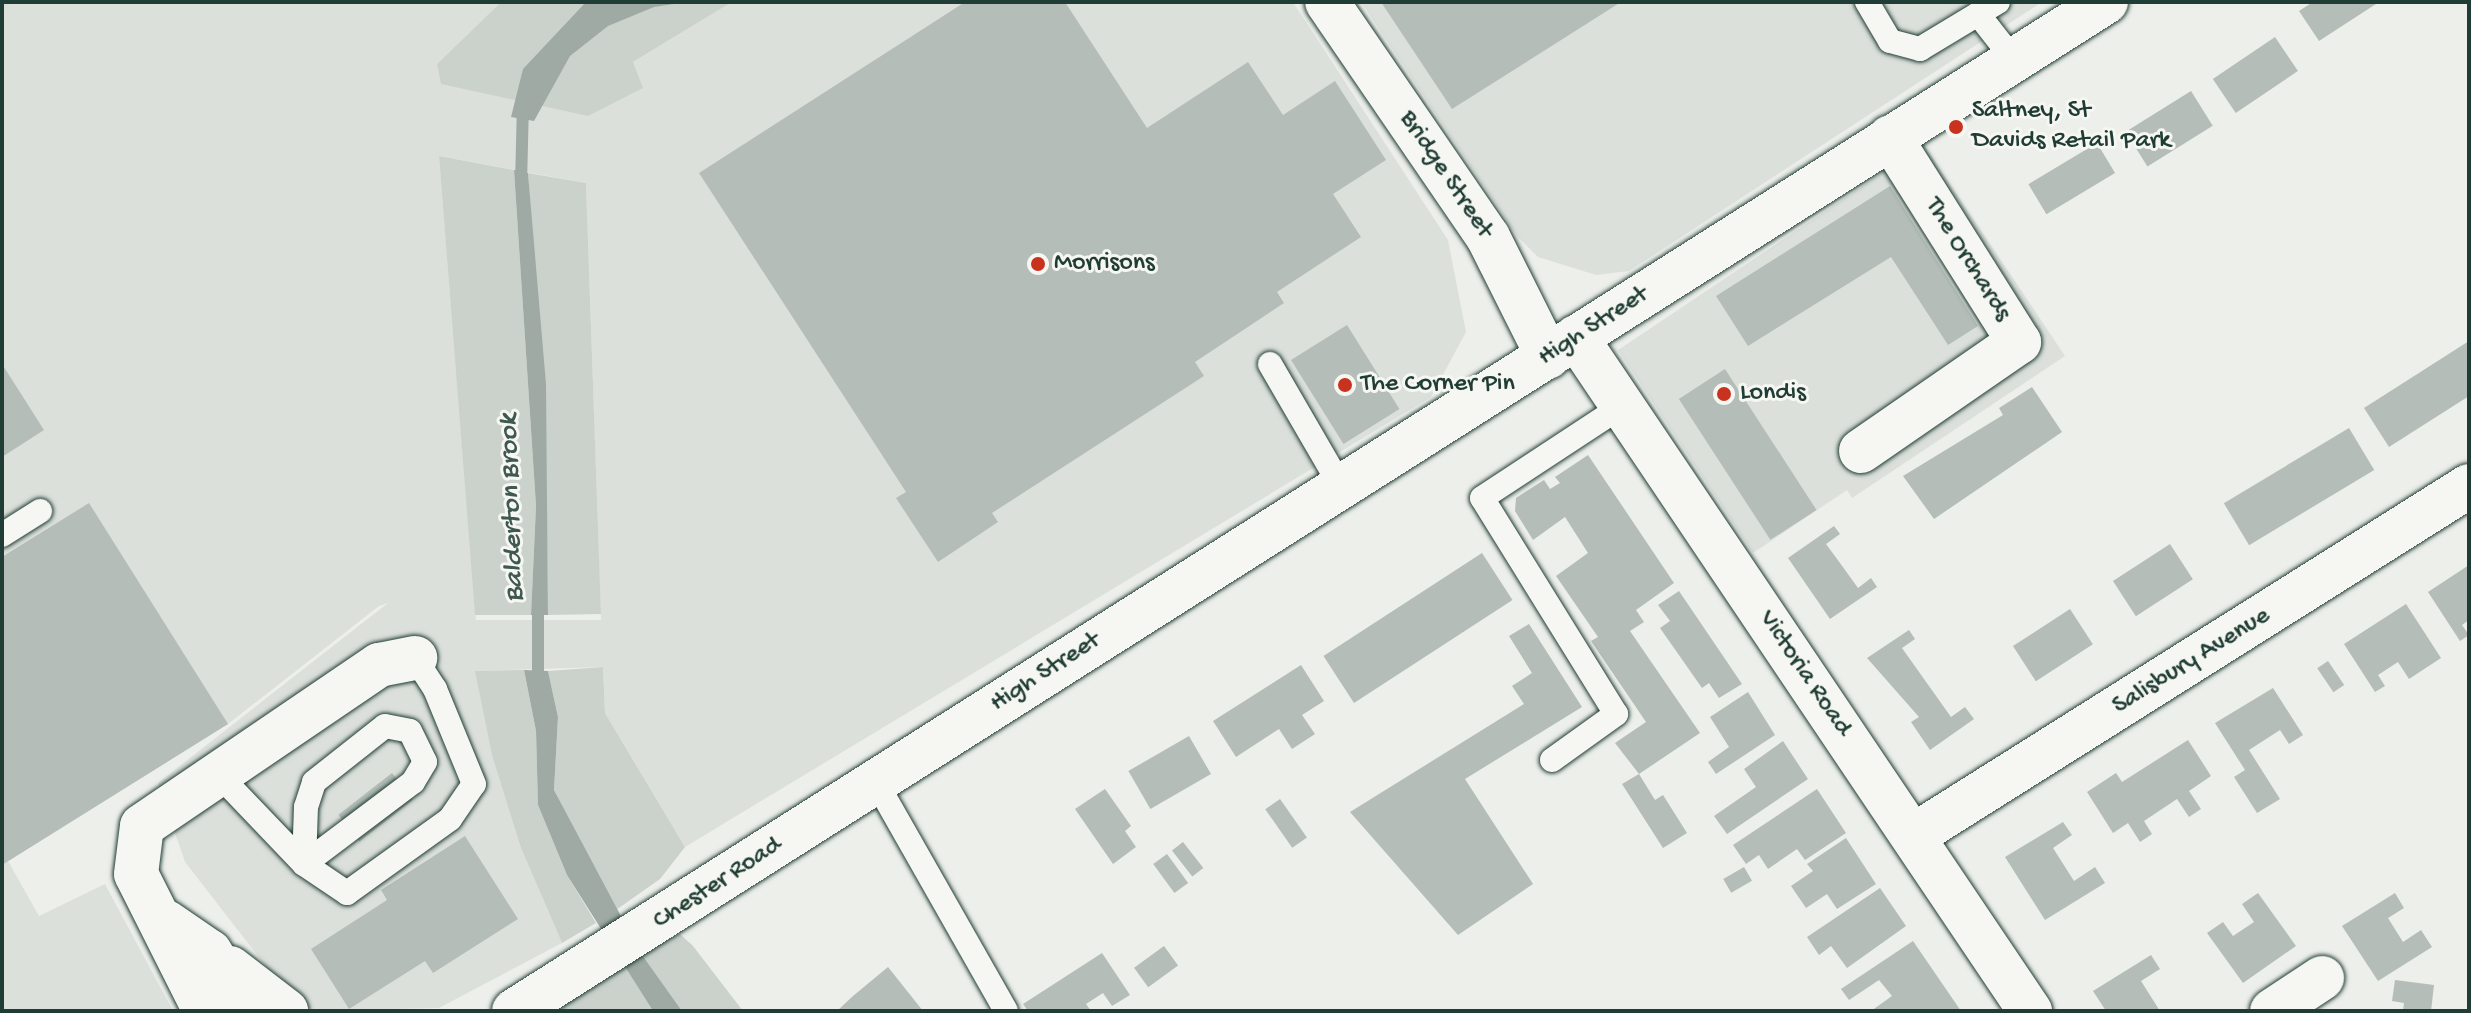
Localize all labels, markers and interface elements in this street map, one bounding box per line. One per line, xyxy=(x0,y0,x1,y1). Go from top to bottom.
place label: Saltney, St Davids Retail Park xyxy=(1972,96,2171,158)
street label: Bridge Street xyxy=(1391,105,1499,245)
marker: Saltney, St Davids Retail Park xyxy=(1947,118,1965,136)
street label: The Orchards xyxy=(1917,193,2017,327)
place label: Morrisons xyxy=(1054,248,1155,280)
marker: Morrisons xyxy=(1029,255,1047,273)
street label: High Street xyxy=(1533,280,1655,374)
place label: The Corner Pin xyxy=(1361,369,1515,401)
marker: The Corner Pin xyxy=(1336,376,1354,394)
place label: Londis xyxy=(1740,378,1806,410)
marker: Londis xyxy=(1715,385,1733,403)
water label: Balderton Brook xyxy=(493,413,533,603)
street label: Salisbury Avenue xyxy=(2108,601,2276,723)
street label: Victoria Road xyxy=(1750,605,1858,743)
street label: High Street xyxy=(985,626,1107,720)
street label: Chester Road xyxy=(648,831,788,937)

